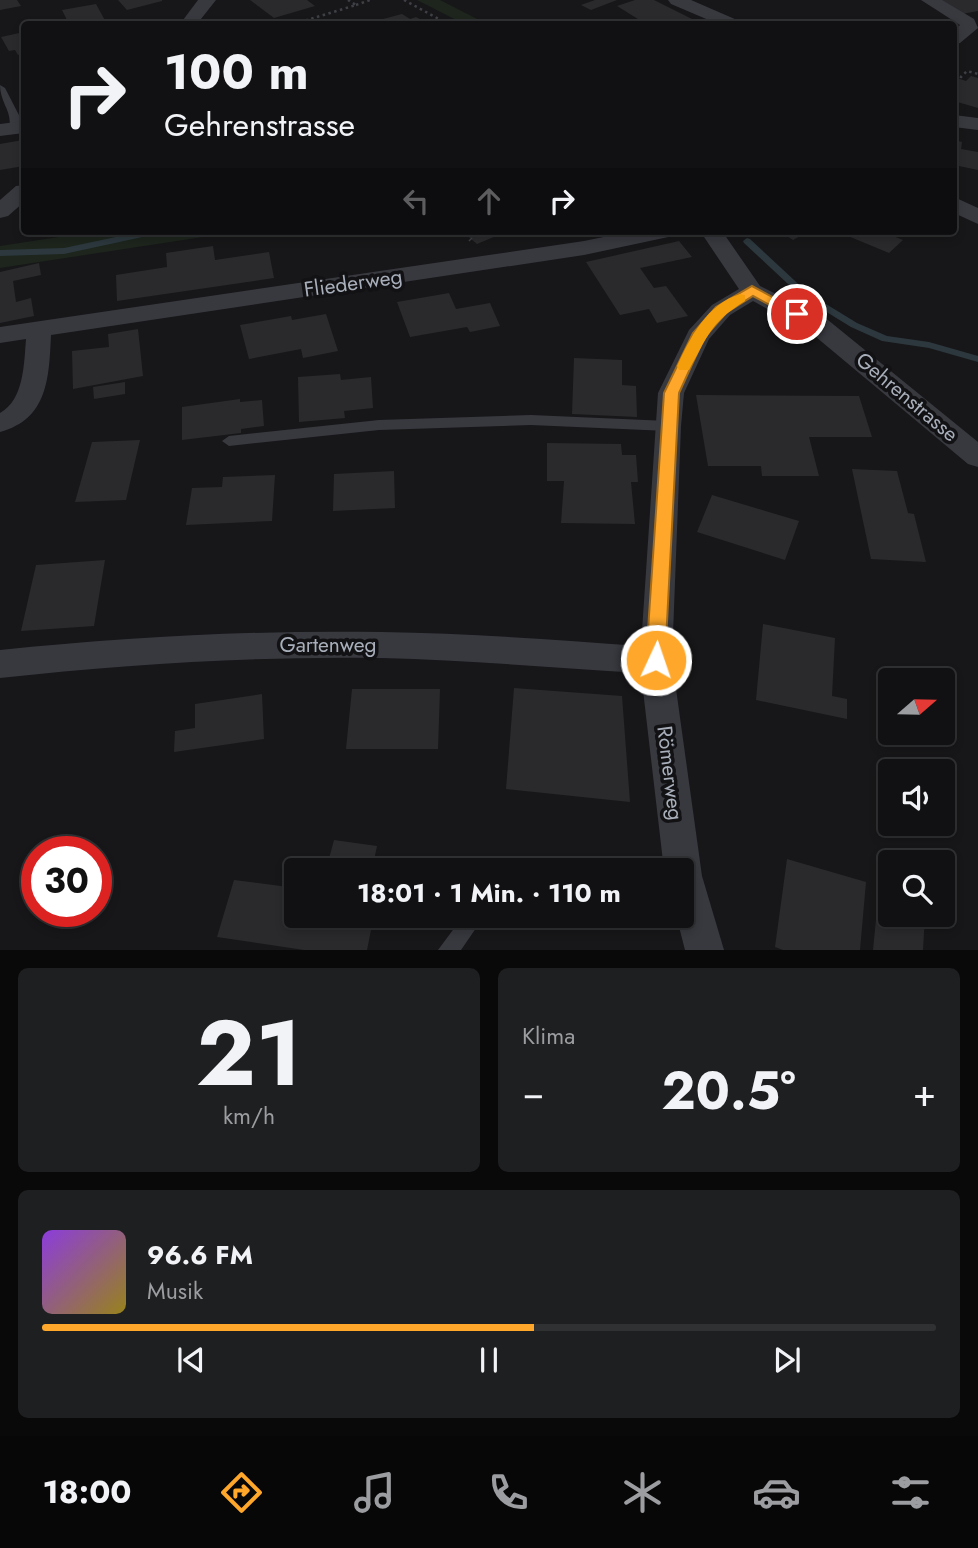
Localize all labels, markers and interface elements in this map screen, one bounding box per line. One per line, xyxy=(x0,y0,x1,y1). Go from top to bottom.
text: 100 m xyxy=(164,37,309,107)
icon: right xyxy=(49,49,140,140)
text: Gehrenstrasse xyxy=(164,102,355,148)
icon: left xyxy=(397,182,435,220)
icon: ahead xyxy=(470,182,508,220)
icon: right xyxy=(543,182,581,220)
street label: Fliederweg xyxy=(302,261,404,305)
pin xyxy=(767,284,827,344)
icon: arrive xyxy=(778,295,816,333)
street label: Gehrenstrasse xyxy=(849,345,965,449)
position arrow xyxy=(619,623,693,697)
street label: Gartenweg xyxy=(279,630,377,660)
north arrow xyxy=(878,668,956,746)
map controls xyxy=(878,668,955,927)
street label: Römerweg xyxy=(649,724,691,822)
button: sound xyxy=(878,759,955,836)
speed limit sign: 30 xyxy=(21,836,112,927)
button: search xyxy=(878,850,955,927)
text: 18:01 · 1 Min. · 110 m xyxy=(357,874,621,912)
text: 21 xyxy=(196,988,302,1119)
text: Klima xyxy=(522,1019,575,1053)
text: 20.5° xyxy=(661,1053,796,1129)
text: − xyxy=(522,1065,544,1120)
text: + xyxy=(913,1065,936,1120)
text: km/h xyxy=(223,1099,275,1133)
text: 96.6 FM xyxy=(147,1236,253,1274)
text: Musik xyxy=(147,1274,203,1308)
icon: previous xyxy=(172,1341,210,1379)
icon: pause xyxy=(470,1341,508,1379)
icon: next xyxy=(768,1341,806,1379)
icon: directions xyxy=(217,1468,266,1517)
icon: music xyxy=(350,1468,399,1517)
icon: phone xyxy=(484,1468,533,1517)
icon: climate xyxy=(618,1468,667,1517)
icon: car xyxy=(752,1468,801,1517)
icon: filters xyxy=(886,1468,935,1517)
text: 18:00 xyxy=(42,1469,132,1515)

